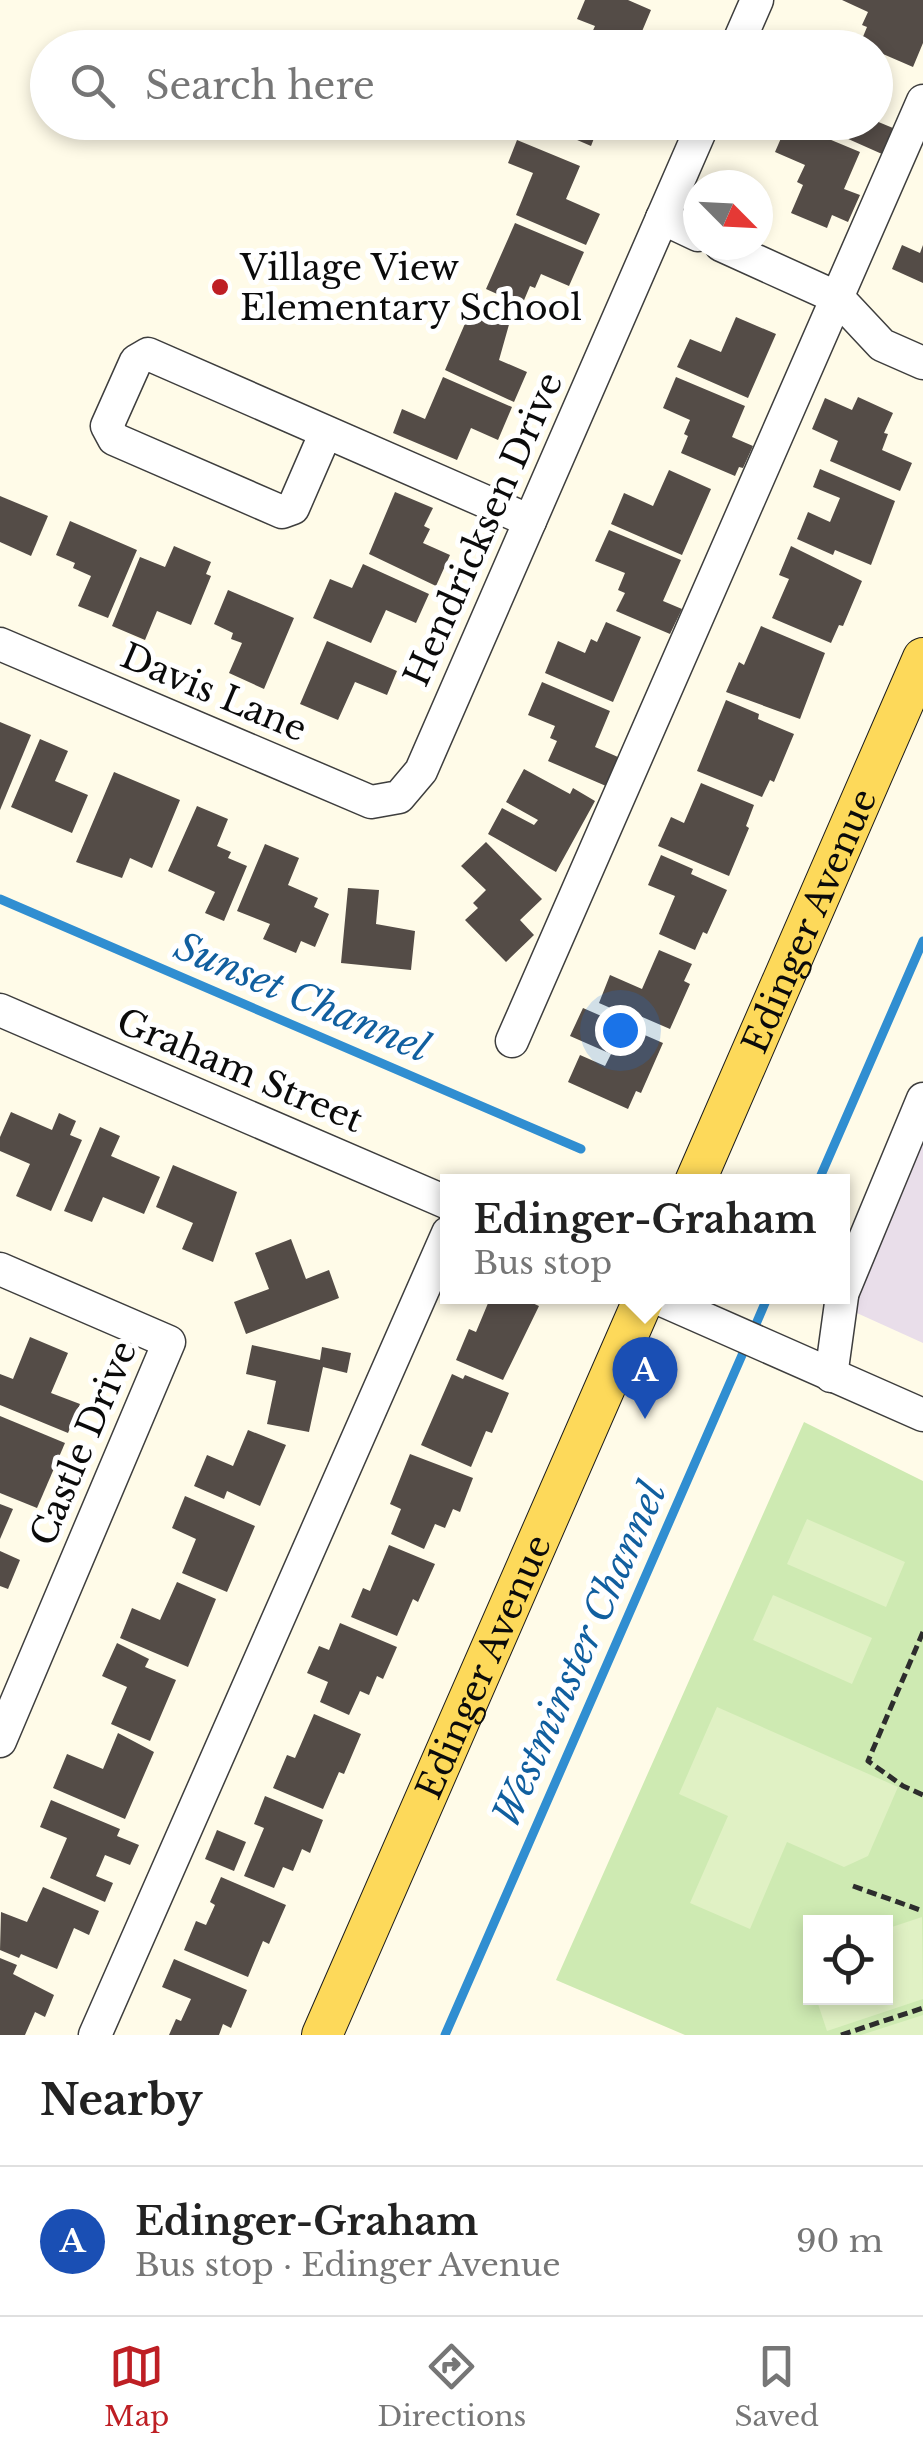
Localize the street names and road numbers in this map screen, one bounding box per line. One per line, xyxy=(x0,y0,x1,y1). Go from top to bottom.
street label: Hendricksen Drive xyxy=(395,366,571,692)
street label: Davis Lane xyxy=(115,634,313,750)
street label: Edinger Avenue xyxy=(732,782,885,1059)
street label: Graham Street xyxy=(111,999,369,1141)
street label: Castle Drive xyxy=(21,1334,145,1552)
street label: Edinger Avenue xyxy=(406,1528,560,1805)

